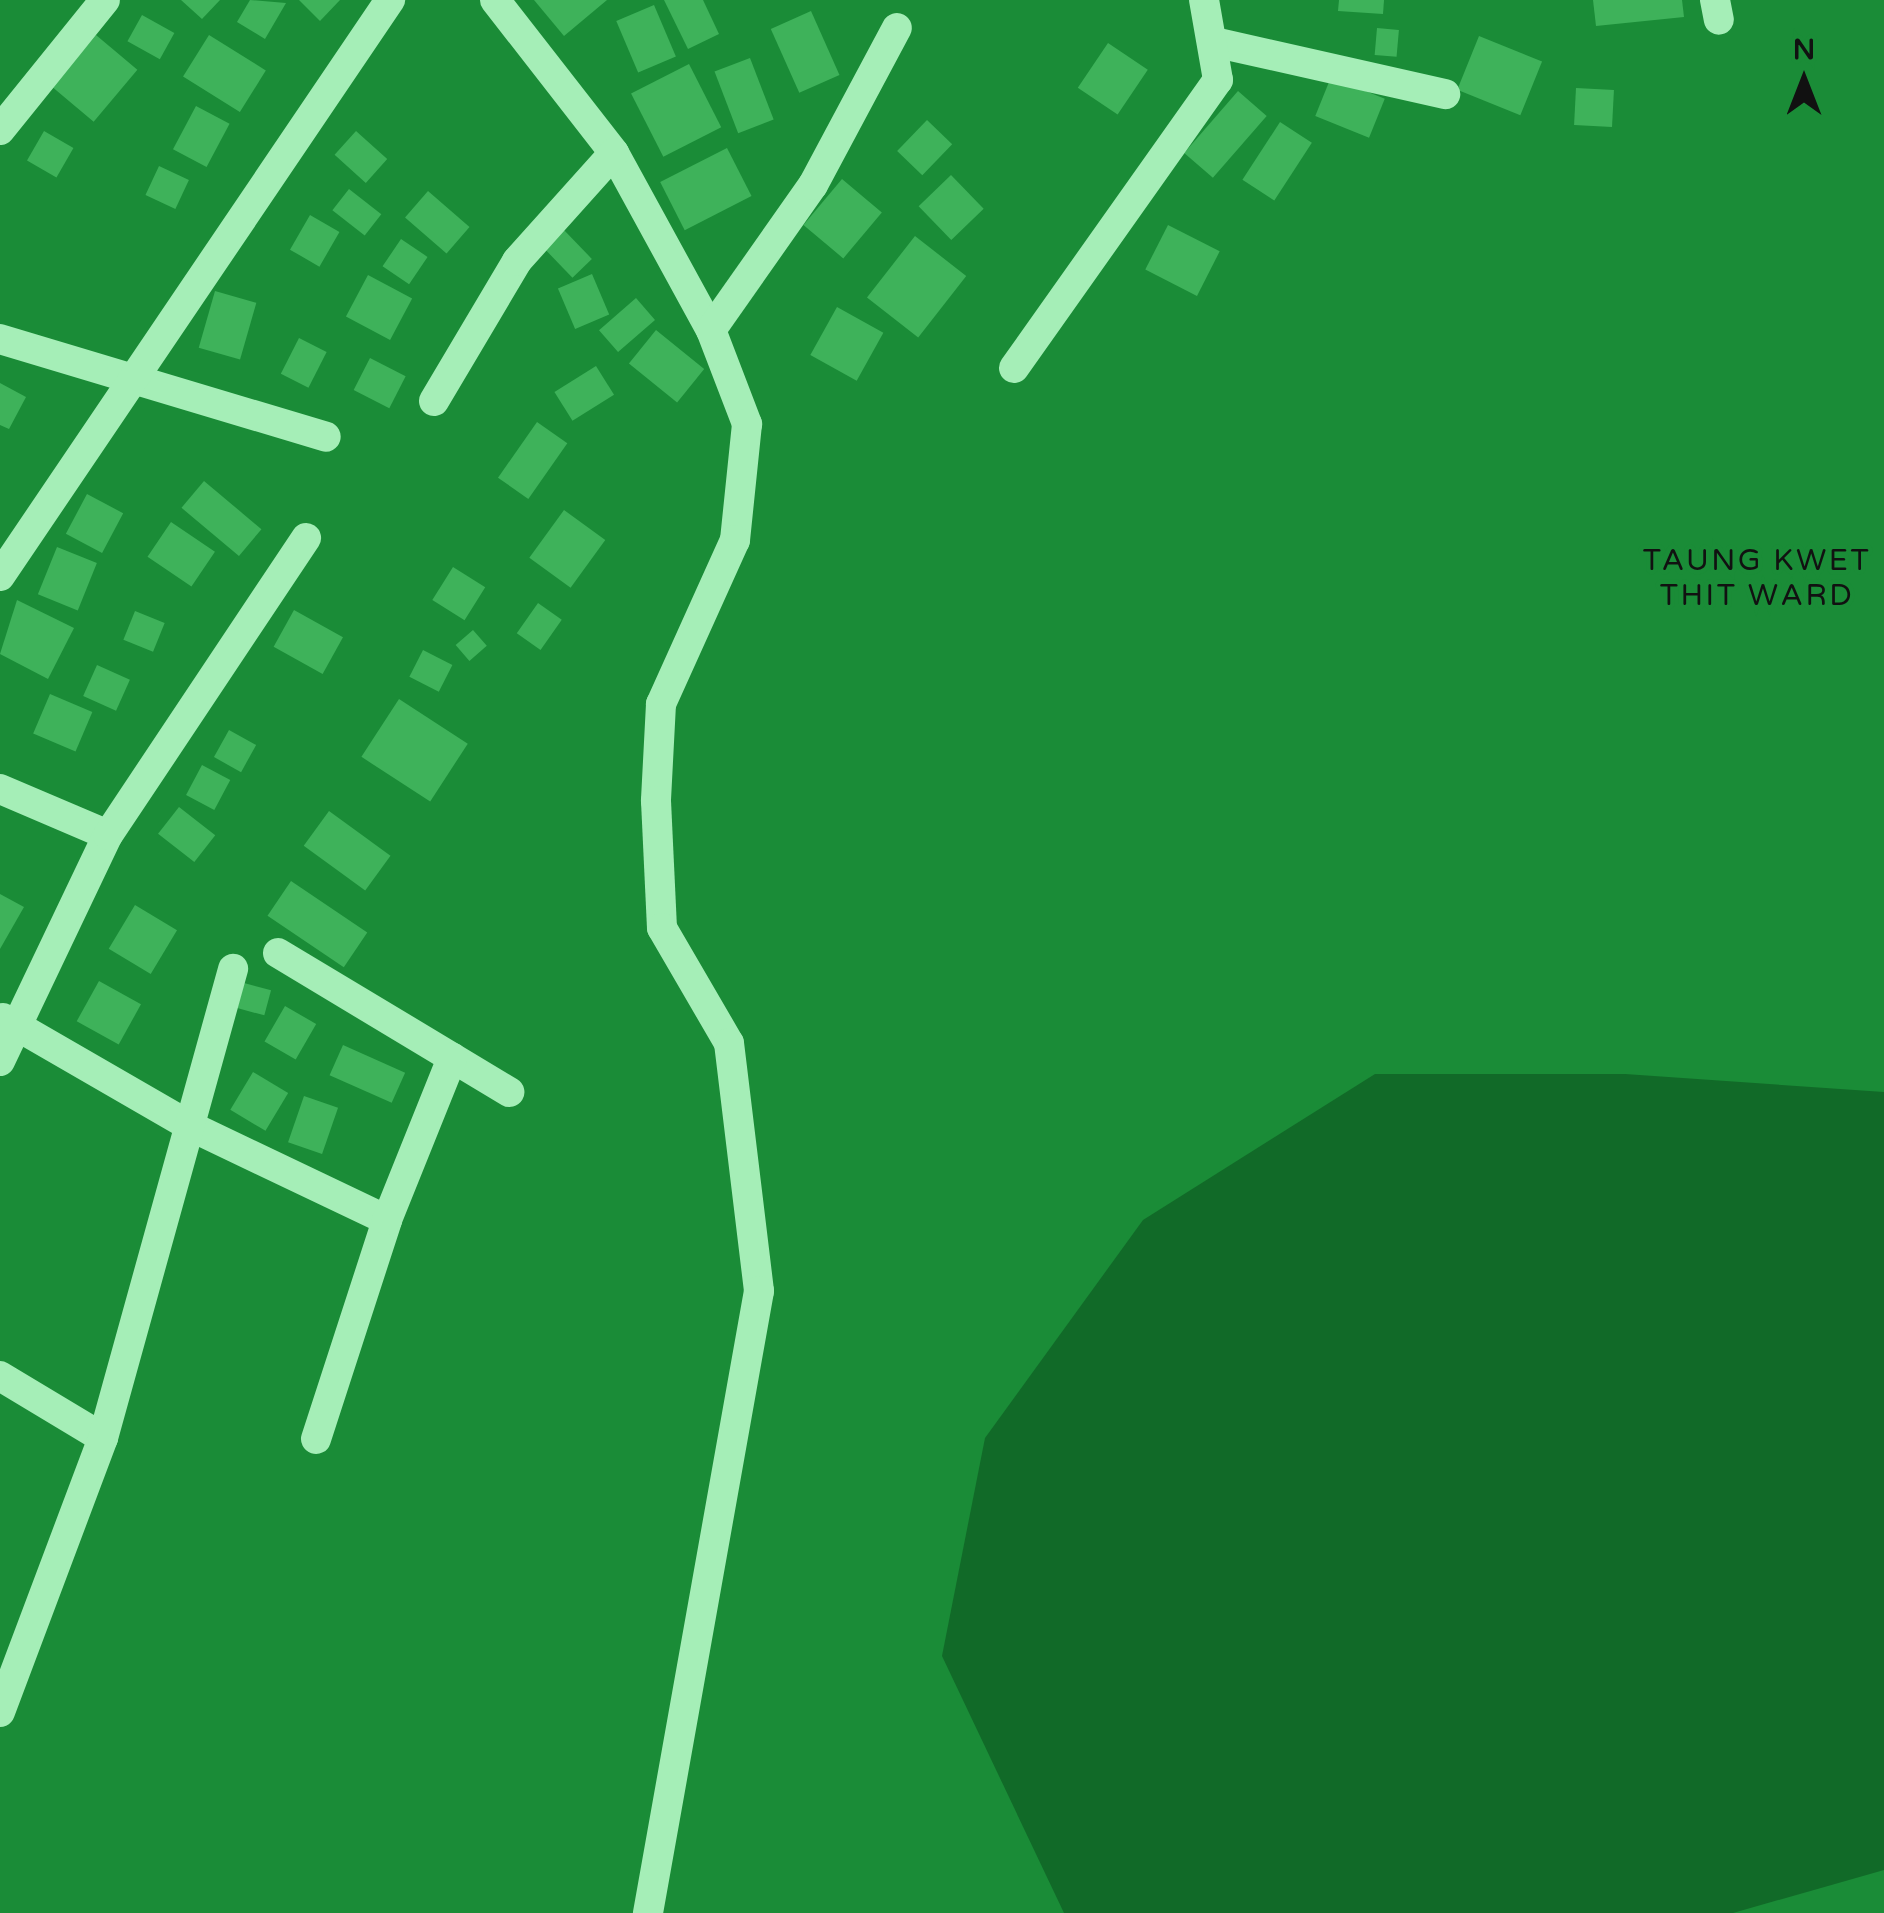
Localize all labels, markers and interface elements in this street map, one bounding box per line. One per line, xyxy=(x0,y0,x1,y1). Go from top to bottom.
north arrow xyxy=(1754,30,1854,130)
text: N xyxy=(1793,33,1815,67)
district label: TAUNG KWET THIT WARD xyxy=(1643,543,1871,614)

